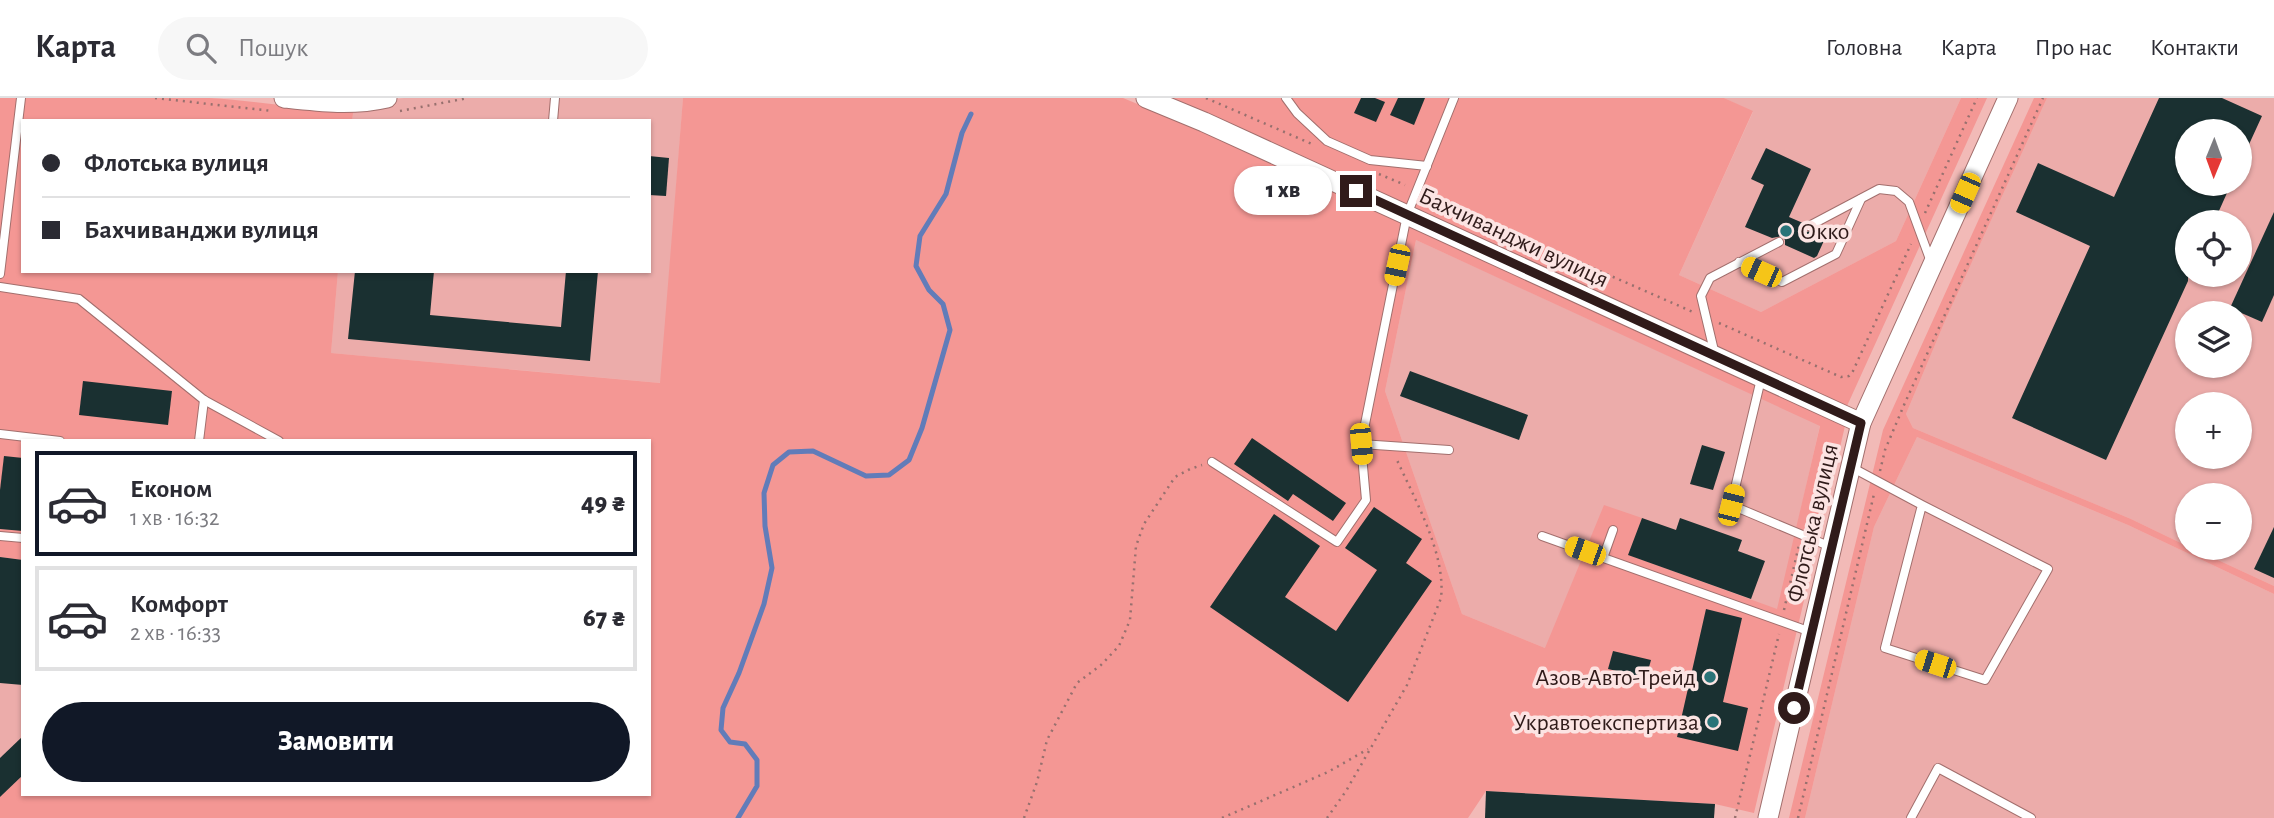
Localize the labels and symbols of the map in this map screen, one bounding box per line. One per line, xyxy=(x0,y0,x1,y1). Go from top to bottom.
north arrow xyxy=(2175,119,2252,196)
callout: 1 хв xyxy=(1234,166,1332,216)
car xyxy=(1947,170,1984,216)
route end xyxy=(1340,175,1372,207)
street label: Бахчиванджи вулиця xyxy=(1415,184,1612,292)
place label: Окко xyxy=(1800,220,1849,244)
marker: Окко xyxy=(1778,223,1794,239)
car xyxy=(1383,242,1412,288)
car xyxy=(1738,254,1785,290)
car xyxy=(1349,422,1374,466)
street label: Флотська вулиця xyxy=(1783,442,1843,605)
car xyxy=(1716,482,1747,528)
car xyxy=(1562,534,1609,568)
car xyxy=(1912,648,1959,680)
place label: Азов-Авто-Трейд xyxy=(1535,666,1696,690)
marker: Азов-Авто-Трейд xyxy=(1702,669,1718,685)
route start xyxy=(1778,692,1810,724)
place label: Укравтоекспертиза xyxy=(1513,711,1699,735)
marker: Укравтоекспертиза xyxy=(1705,714,1721,730)

